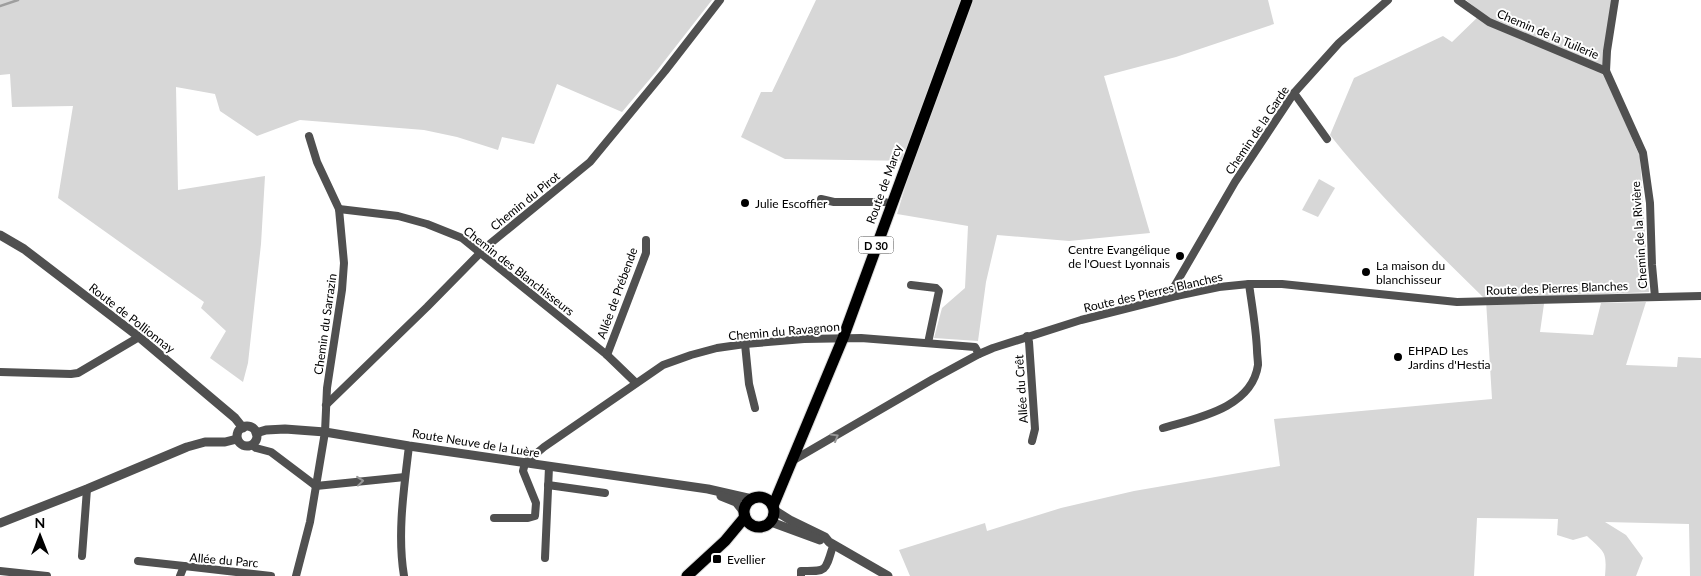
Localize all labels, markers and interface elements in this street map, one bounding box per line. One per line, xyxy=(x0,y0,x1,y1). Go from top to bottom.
street label: Chemin de la Tuilerie xyxy=(1495,6,1601,62)
street label: Chemin de la Garde xyxy=(1222,83,1292,177)
street label: Route de Marcy xyxy=(863,141,906,226)
street label: Chemin du Pirot xyxy=(487,168,563,234)
street label: Chemin de la Rivière xyxy=(1628,181,1650,289)
place label: Julie Escoffier xyxy=(755,196,828,211)
marker: Julie Escoffier xyxy=(739,197,751,209)
street label: Chemin des Blanchisseurs xyxy=(461,223,577,319)
road number: D 30 xyxy=(858,236,894,254)
place label: Centre Evangélique de l'Ouest Lyonnais xyxy=(1068,242,1170,271)
street label: Allée de Prébende xyxy=(594,245,640,341)
marker: Centre Evangélique de l'Ouest Lyonnais xyxy=(1174,250,1186,262)
place label: La maison du blanchisseur xyxy=(1376,258,1445,287)
marker: La maison du blanchisseur xyxy=(1360,266,1372,278)
street label: Route des Pierres Blanches xyxy=(1082,269,1224,315)
street label: Chemin du Sarrazin xyxy=(310,272,340,376)
street label: Route des Pierres Blanches xyxy=(1486,278,1628,298)
street label: Route de Pollionnay xyxy=(86,280,179,357)
street label: Chemin du Ravagnon xyxy=(728,319,840,343)
place label: EHPAD Les Jardins d'Hestia xyxy=(1408,343,1491,372)
marker: EHPAD Les Jardins d'Hestia xyxy=(1392,351,1404,363)
street label: Allée du Crêt xyxy=(1011,354,1031,424)
street label: Route Neuve de la Luère xyxy=(411,425,541,461)
one-way arrow xyxy=(829,433,838,443)
one-way arrow xyxy=(357,476,365,487)
north arrow xyxy=(15,511,65,561)
text: N xyxy=(35,514,45,531)
street label: Allée du Parc xyxy=(189,550,259,570)
place label: Evellier xyxy=(727,552,766,567)
marker: Evellier xyxy=(711,553,723,565)

